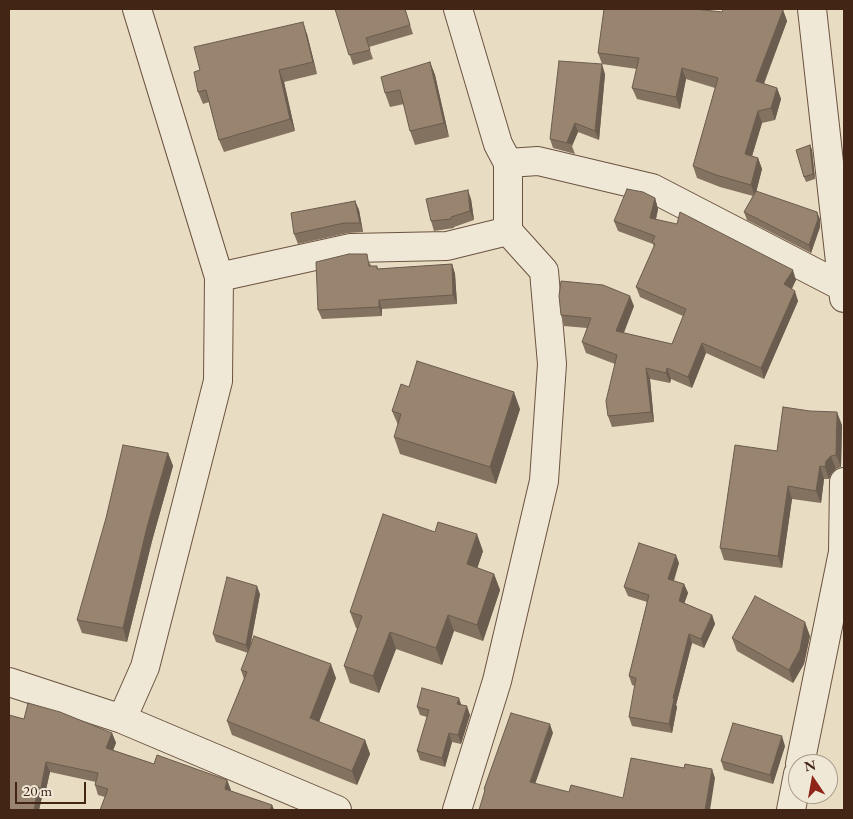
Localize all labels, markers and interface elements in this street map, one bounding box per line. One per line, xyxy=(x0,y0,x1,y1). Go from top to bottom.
north arrow xyxy=(788,754,838,804)
text: N xyxy=(803,755,817,775)
scale bar xyxy=(18,772,89,804)
text: 20 m xyxy=(23,781,52,800)

